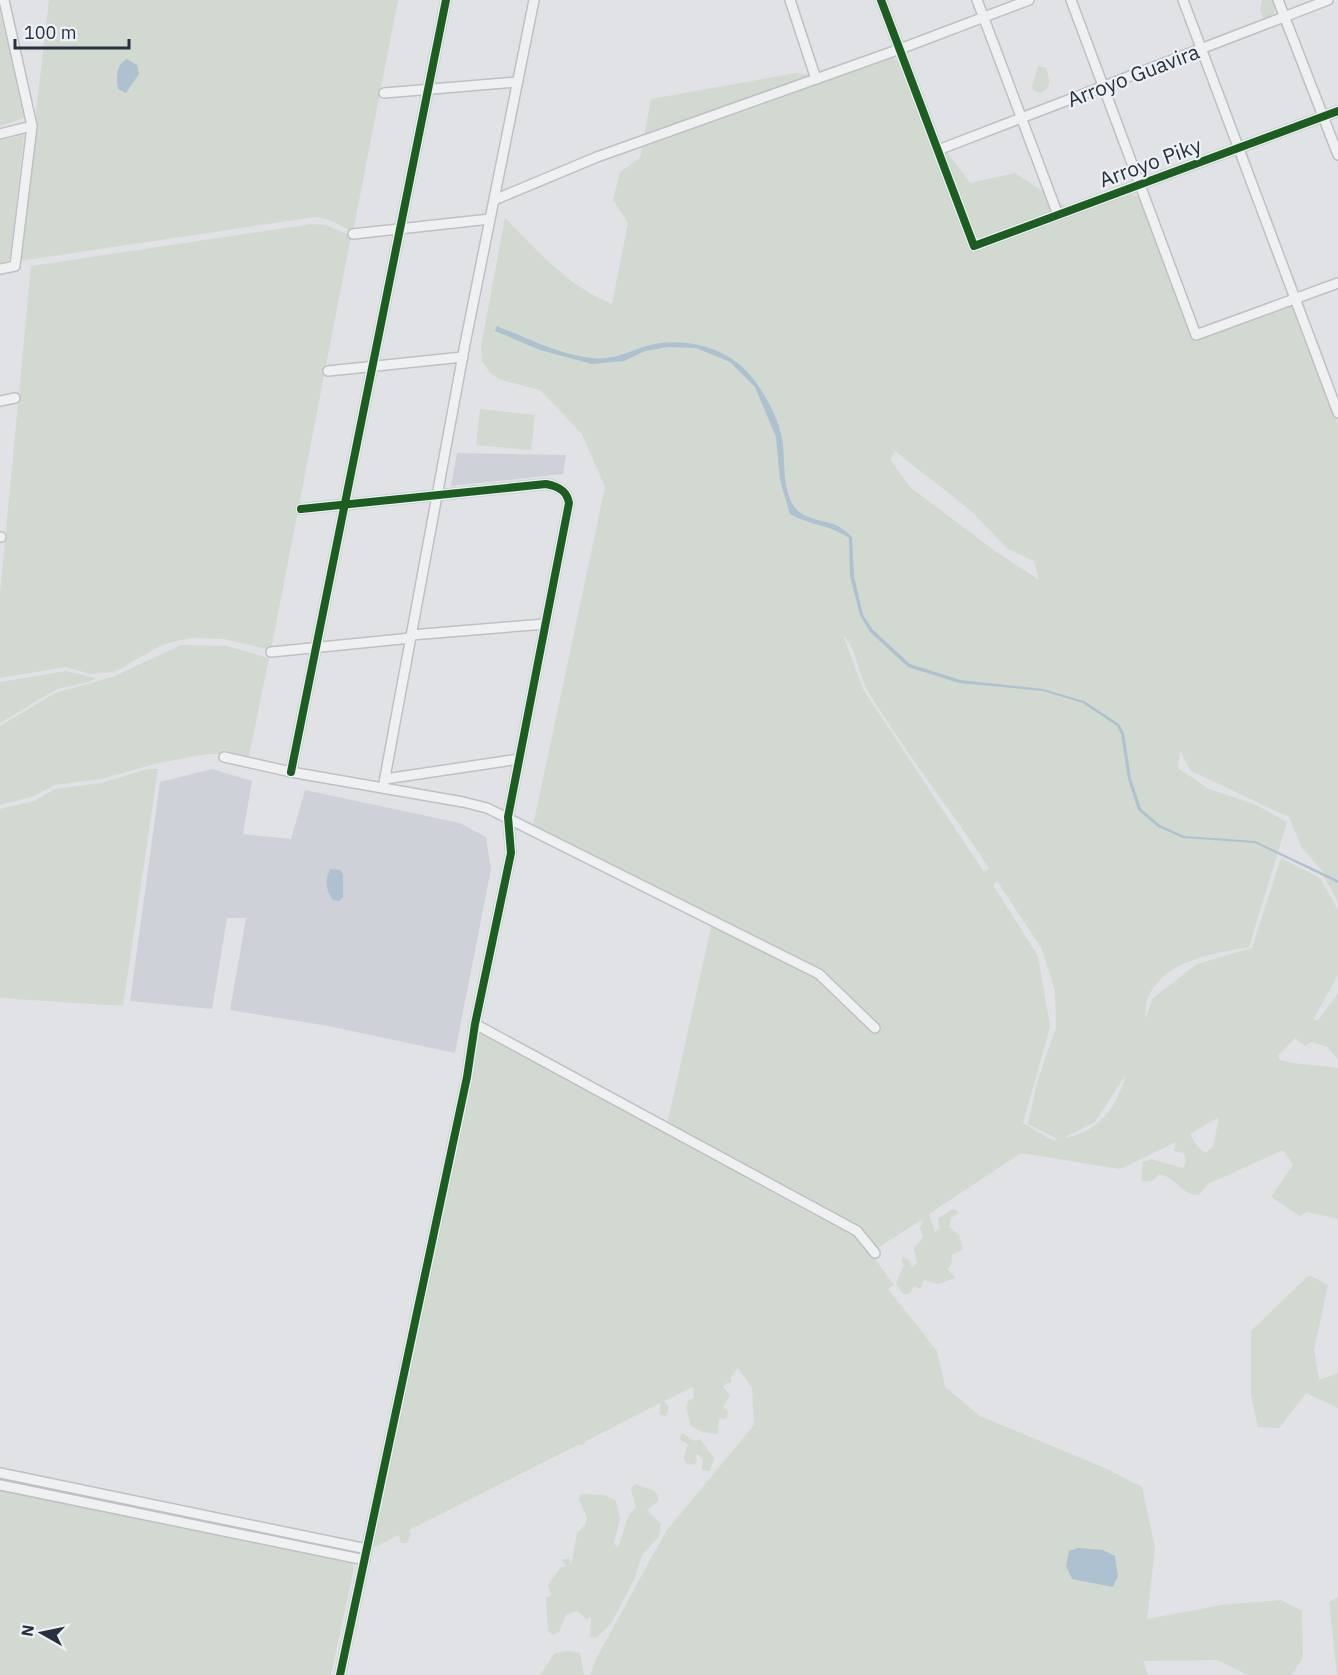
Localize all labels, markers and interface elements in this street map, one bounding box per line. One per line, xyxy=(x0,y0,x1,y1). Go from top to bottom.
scale bar xyxy=(15,12,129,50)
text: 100 m xyxy=(24,21,76,44)
street label: Arroyo Guavira xyxy=(1063,37,1203,113)
street label: Arroyo Piky xyxy=(1095,130,1206,193)
north arrow xyxy=(12,1603,72,1663)
text: N xyxy=(16,1623,38,1638)

